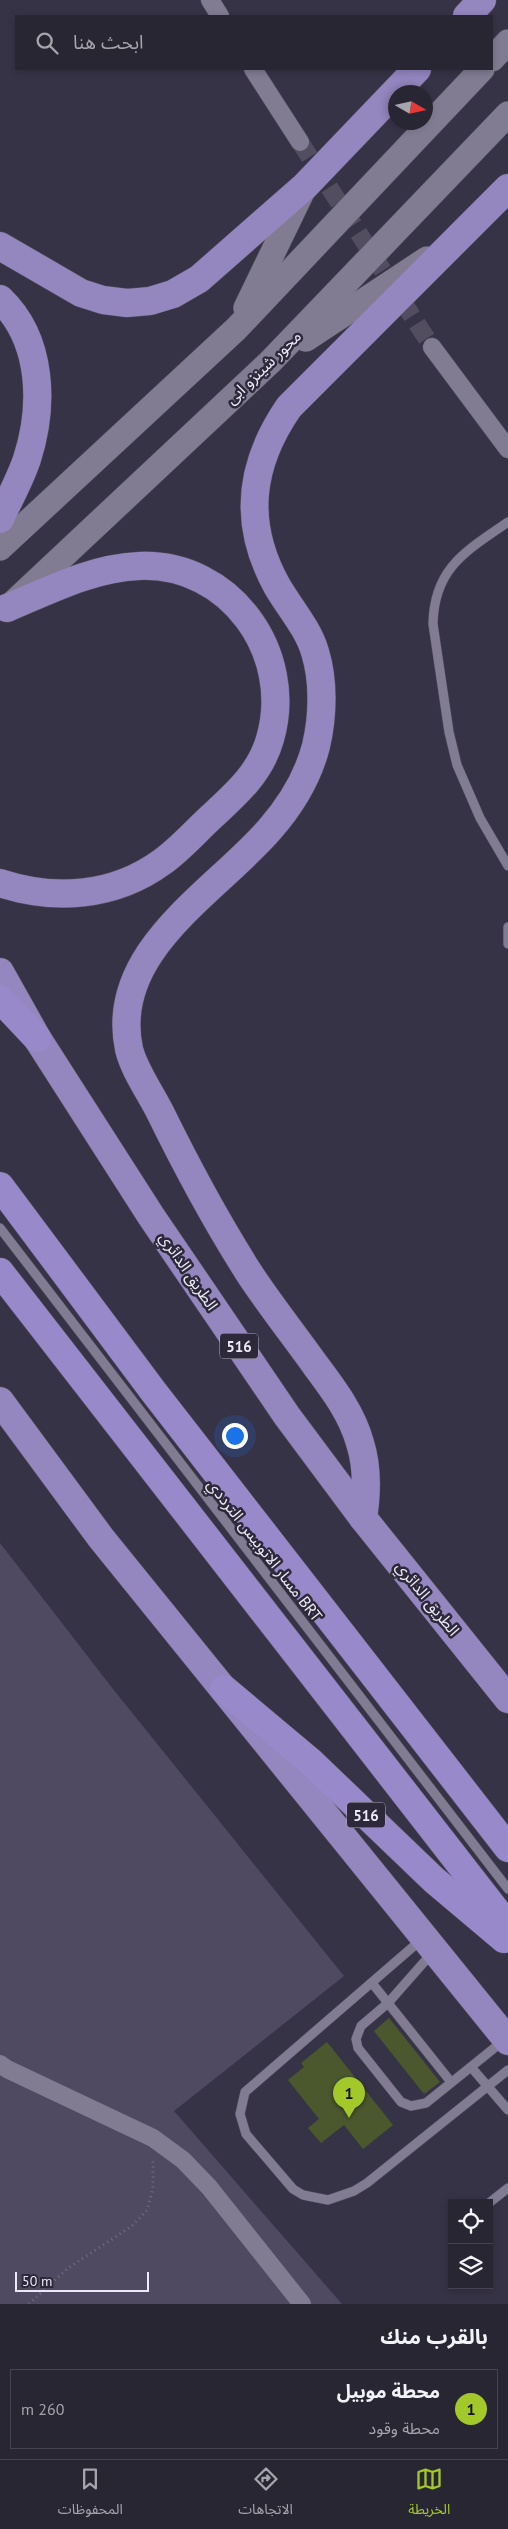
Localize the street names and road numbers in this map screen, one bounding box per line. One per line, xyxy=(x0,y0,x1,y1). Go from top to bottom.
street label: محور شينزو ابى xyxy=(221,326,305,408)
street label: الطريق الدائري xyxy=(153,1228,223,1316)
road number: 516 xyxy=(220,1334,258,1358)
street label: مسار الاتوبيس الترددي BRT xyxy=(201,1475,327,1627)
street label: الطريق الدائري xyxy=(390,1557,464,1641)
road number: 516 xyxy=(347,1802,385,1828)

